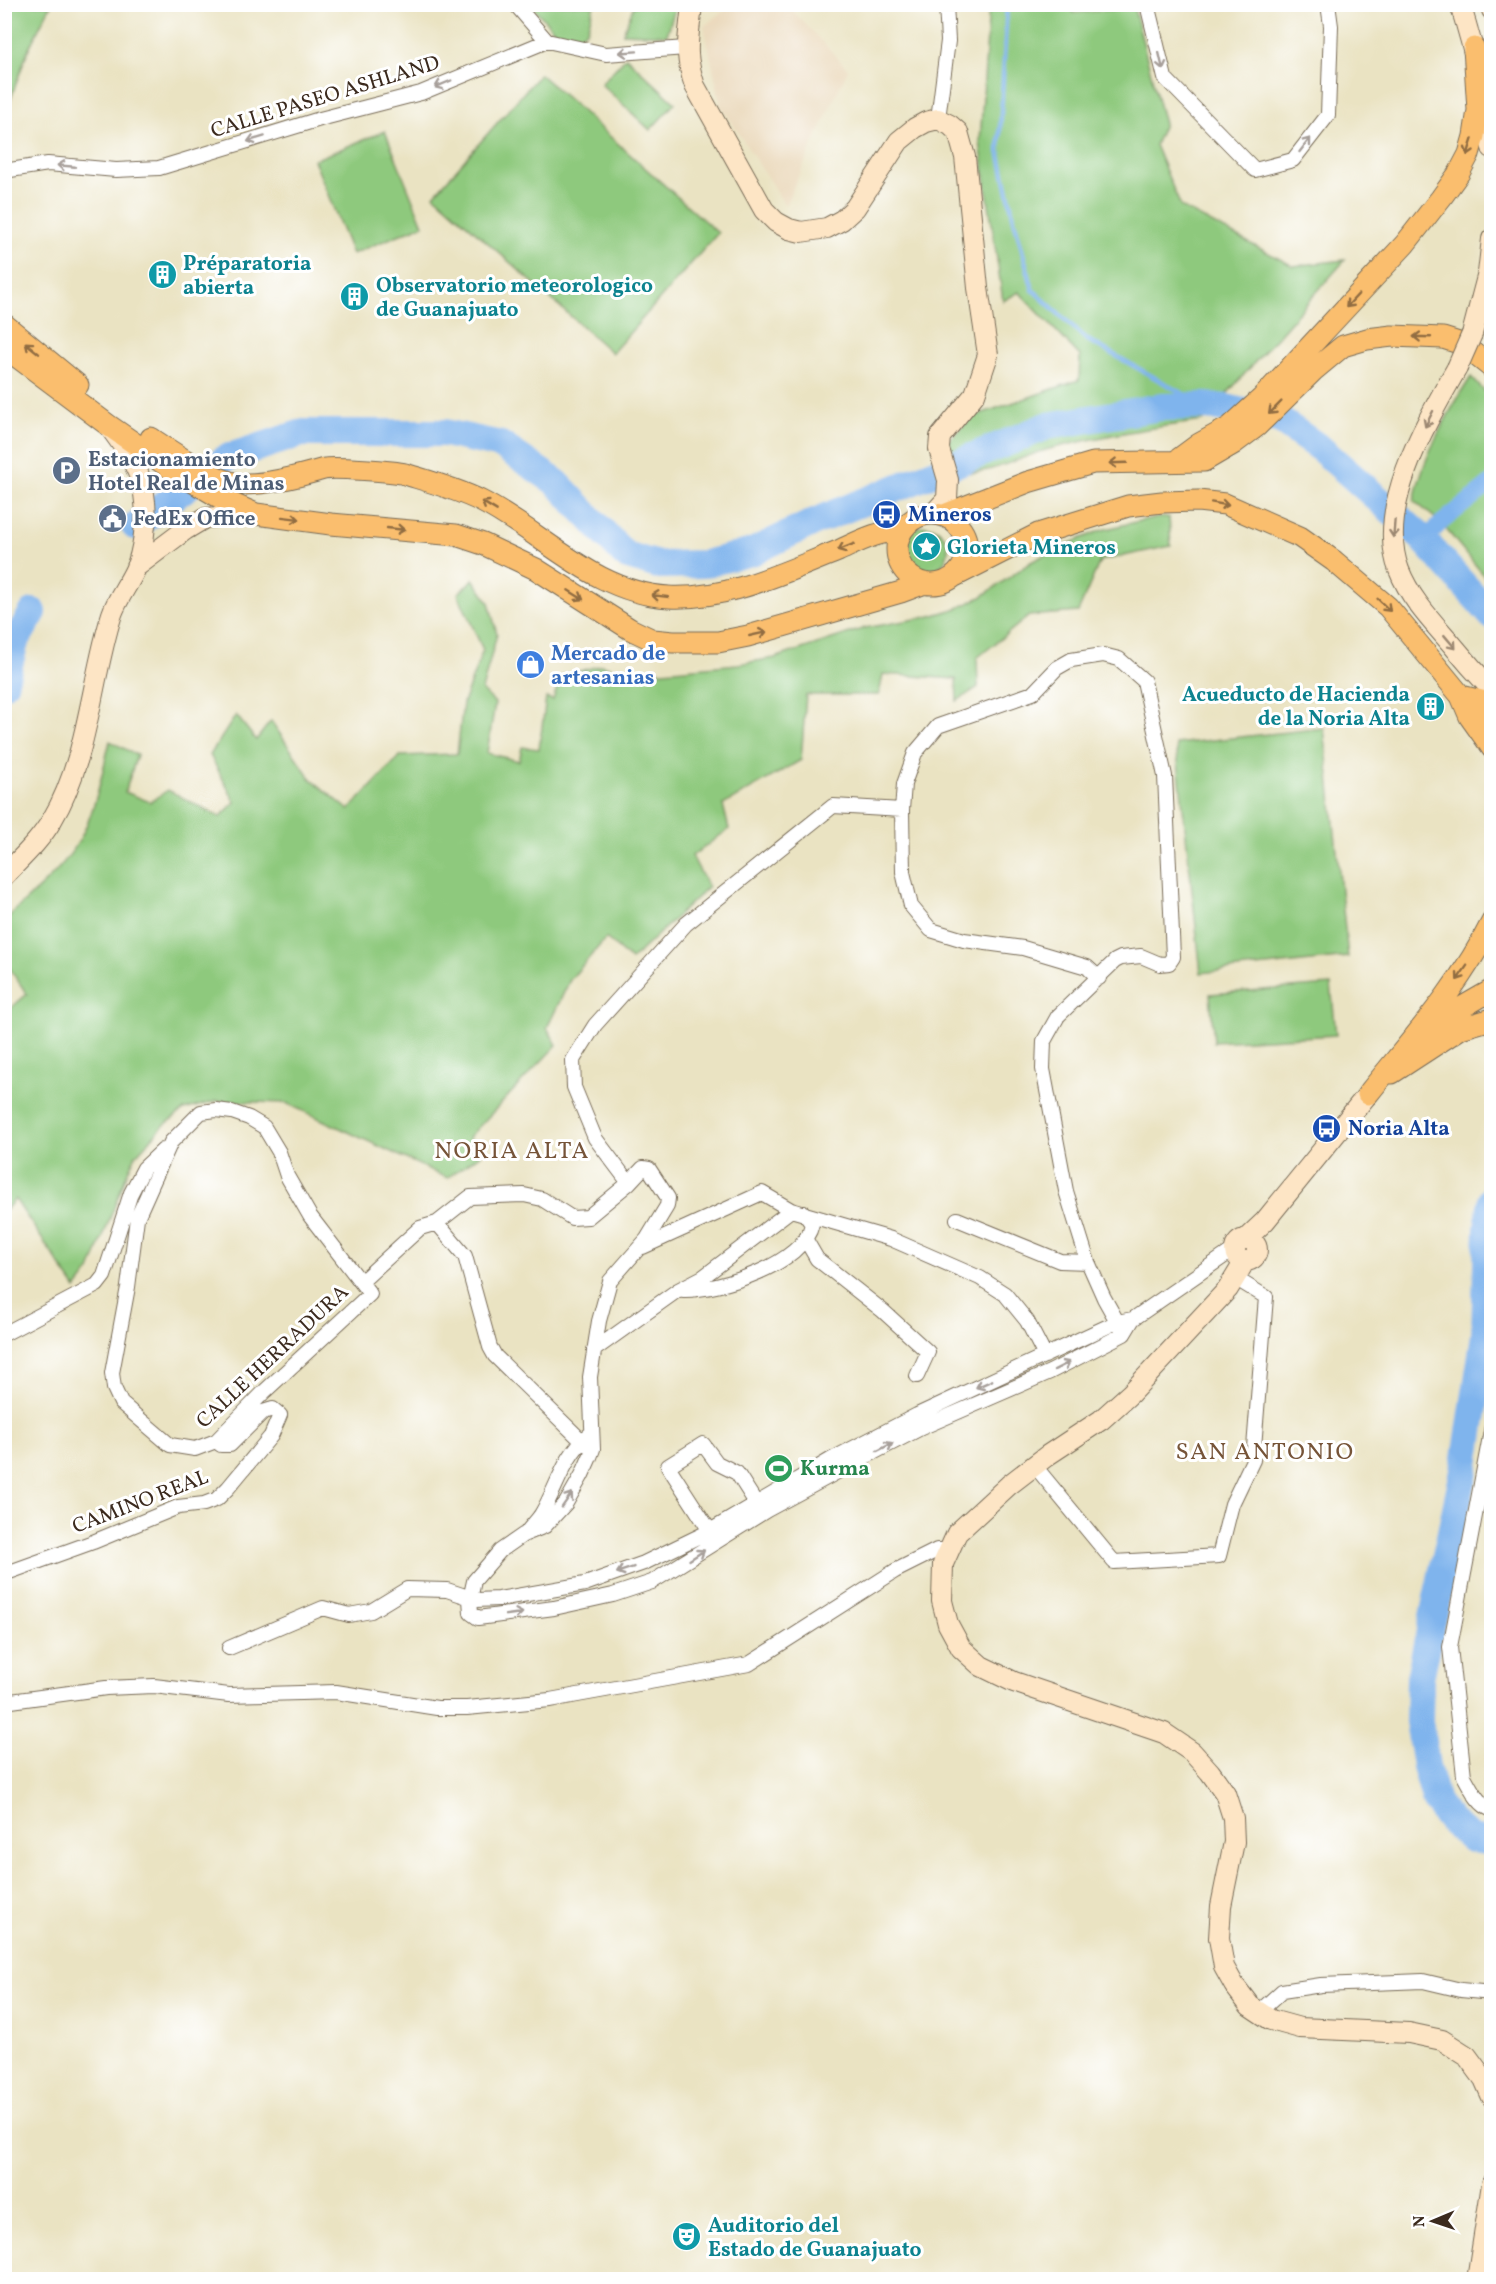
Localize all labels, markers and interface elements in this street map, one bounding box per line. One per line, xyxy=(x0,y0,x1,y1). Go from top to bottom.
one-way arrow xyxy=(619,47,639,58)
street label: CALLE PASEO ASHLAND xyxy=(208,49,443,146)
one-way arrow xyxy=(1155,52,1167,71)
one-way arrow xyxy=(434,79,453,90)
one-way arrow xyxy=(247,134,266,145)
one-way arrow xyxy=(1298,137,1311,153)
one-way arrow xyxy=(1464,137,1475,156)
one-way arrow xyxy=(57,160,76,171)
place label: Préparatoria abierta xyxy=(183,250,312,303)
building icon: Préparatoria abierta xyxy=(146,259,178,291)
place label: Observatorio meteorologico de Guanajuato xyxy=(376,272,653,325)
building icon: Observatorio meteorologico de Guanajuato xyxy=(339,281,371,313)
one-way arrow xyxy=(1345,293,1359,308)
one-way arrow xyxy=(1412,332,1432,343)
one-way arrow xyxy=(24,342,40,355)
one-way arrow xyxy=(1268,401,1282,416)
one-way arrow xyxy=(1423,410,1434,428)
place label: Estacionamiento Hotel Real de Minas xyxy=(88,446,285,499)
parking icon: Estacionamiento Hotel Real de Minas xyxy=(51,455,83,487)
one-way arrow xyxy=(1108,457,1128,468)
bus stop icon: Mineros xyxy=(871,498,903,530)
one-way arrow xyxy=(1210,499,1229,510)
one-way arrow xyxy=(481,500,498,512)
place label: Mineros xyxy=(908,501,992,530)
public building icon: FedEx Office xyxy=(96,502,128,534)
place label: FedEx Office xyxy=(133,505,255,534)
one-way arrow xyxy=(280,513,300,524)
one-way arrow xyxy=(1389,518,1400,538)
one-way arrow xyxy=(385,524,405,535)
place icon: Glorieta Mineros xyxy=(910,531,942,563)
place label: Glorieta Mineros xyxy=(947,534,1116,563)
one-way arrow xyxy=(838,542,856,553)
one-way arrow xyxy=(567,589,584,601)
one-way arrow xyxy=(650,590,670,601)
one-way arrow xyxy=(1376,597,1391,611)
one-way arrow xyxy=(748,628,767,640)
one-way arrow xyxy=(1443,634,1457,649)
place label: Mercado de artesanias xyxy=(551,640,665,693)
shop icon: Mercado de artesanias xyxy=(514,649,546,681)
place label: Acueducto de Hacienda de la Noria Alta xyxy=(1182,681,1410,734)
building icon: Acueducto de Hacienda de la Noria Alta xyxy=(1415,690,1447,722)
one-way arrow xyxy=(1456,964,1469,981)
bus stop icon: Noria Alta xyxy=(1311,1112,1343,1144)
place label: Noria Alta xyxy=(1348,1115,1450,1144)
district label: NORIA ALTA xyxy=(434,1135,590,1169)
street label: CALLE HERRADURA xyxy=(190,1278,356,1436)
one-way arrow xyxy=(1052,1359,1070,1371)
one-way arrow xyxy=(975,1379,994,1390)
district label: SAN ANTONIO xyxy=(1175,1436,1355,1470)
one-way arrow xyxy=(875,1441,893,1452)
sports icon: Kurma xyxy=(763,1452,795,1484)
place label: Kurma xyxy=(800,1455,870,1484)
street label: CAMINO REAL xyxy=(68,1463,213,1542)
one-way arrow xyxy=(561,1492,573,1509)
one-way arrow xyxy=(689,1548,706,1561)
one-way arrow xyxy=(616,1565,635,1576)
one-way arrow xyxy=(504,1609,523,1620)
north arrow xyxy=(1403,2191,1463,2251)
place label: Auditorio del Estado de Guanajuato xyxy=(708,2212,922,2265)
text: N xyxy=(1409,2215,1431,2228)
theatre icon: Auditorio del Estado de Guanajuato xyxy=(671,2221,703,2253)

